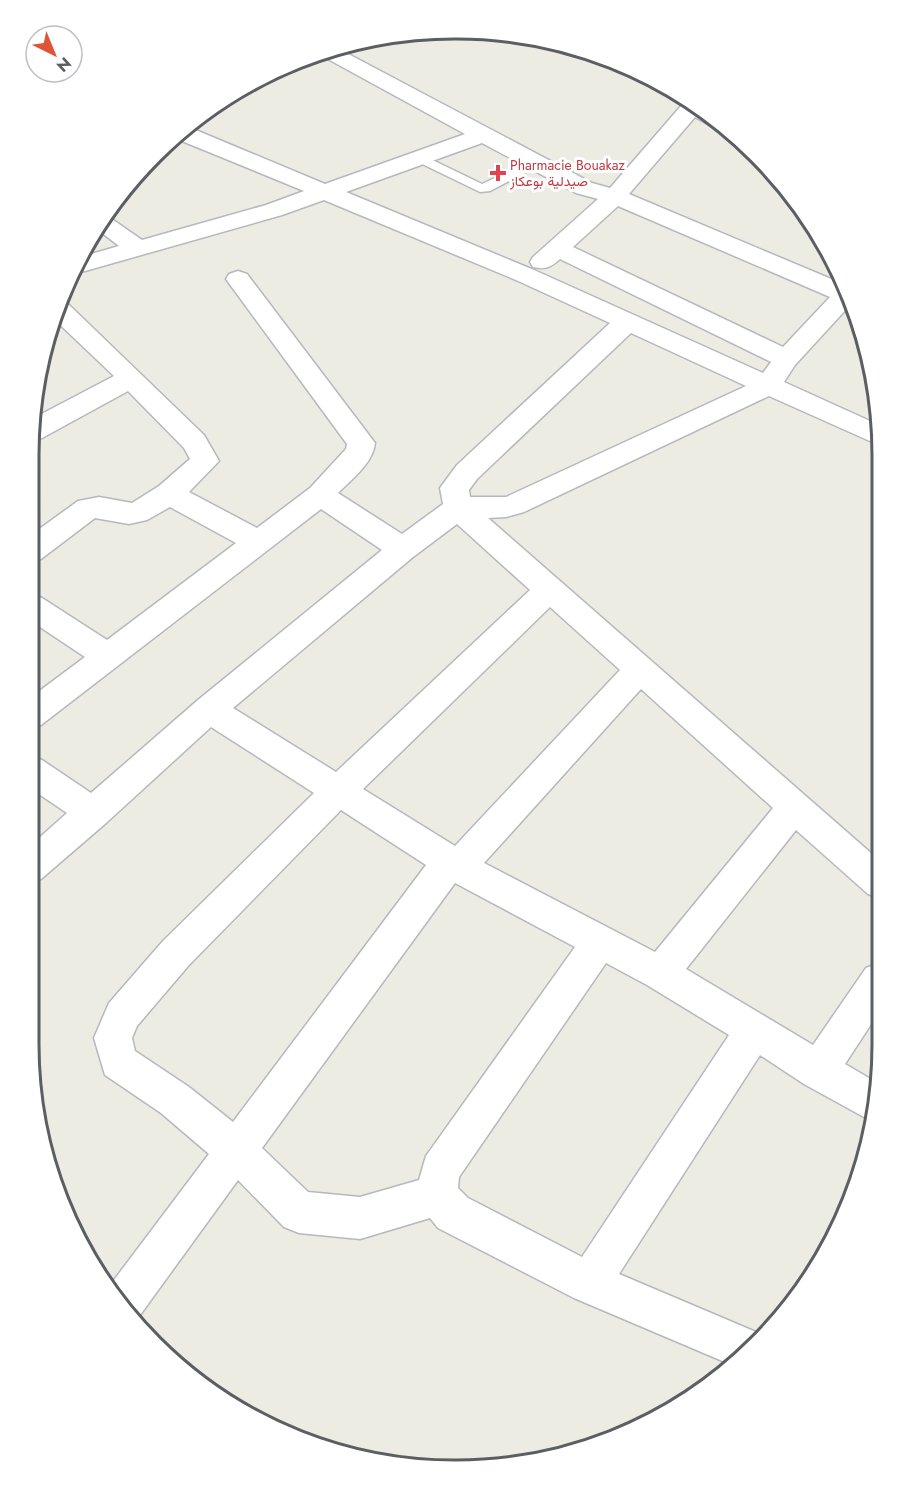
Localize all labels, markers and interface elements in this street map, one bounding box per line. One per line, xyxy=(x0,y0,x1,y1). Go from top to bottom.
north arrow xyxy=(24,24,84,84)
text: N xyxy=(51,52,76,77)
place label: Pharmacie Bouakaz صيدلية بوعكاز xyxy=(509,155,625,191)
marker: Pharmacie Bouakaz صيدلية بوعكاز xyxy=(491,166,505,180)

